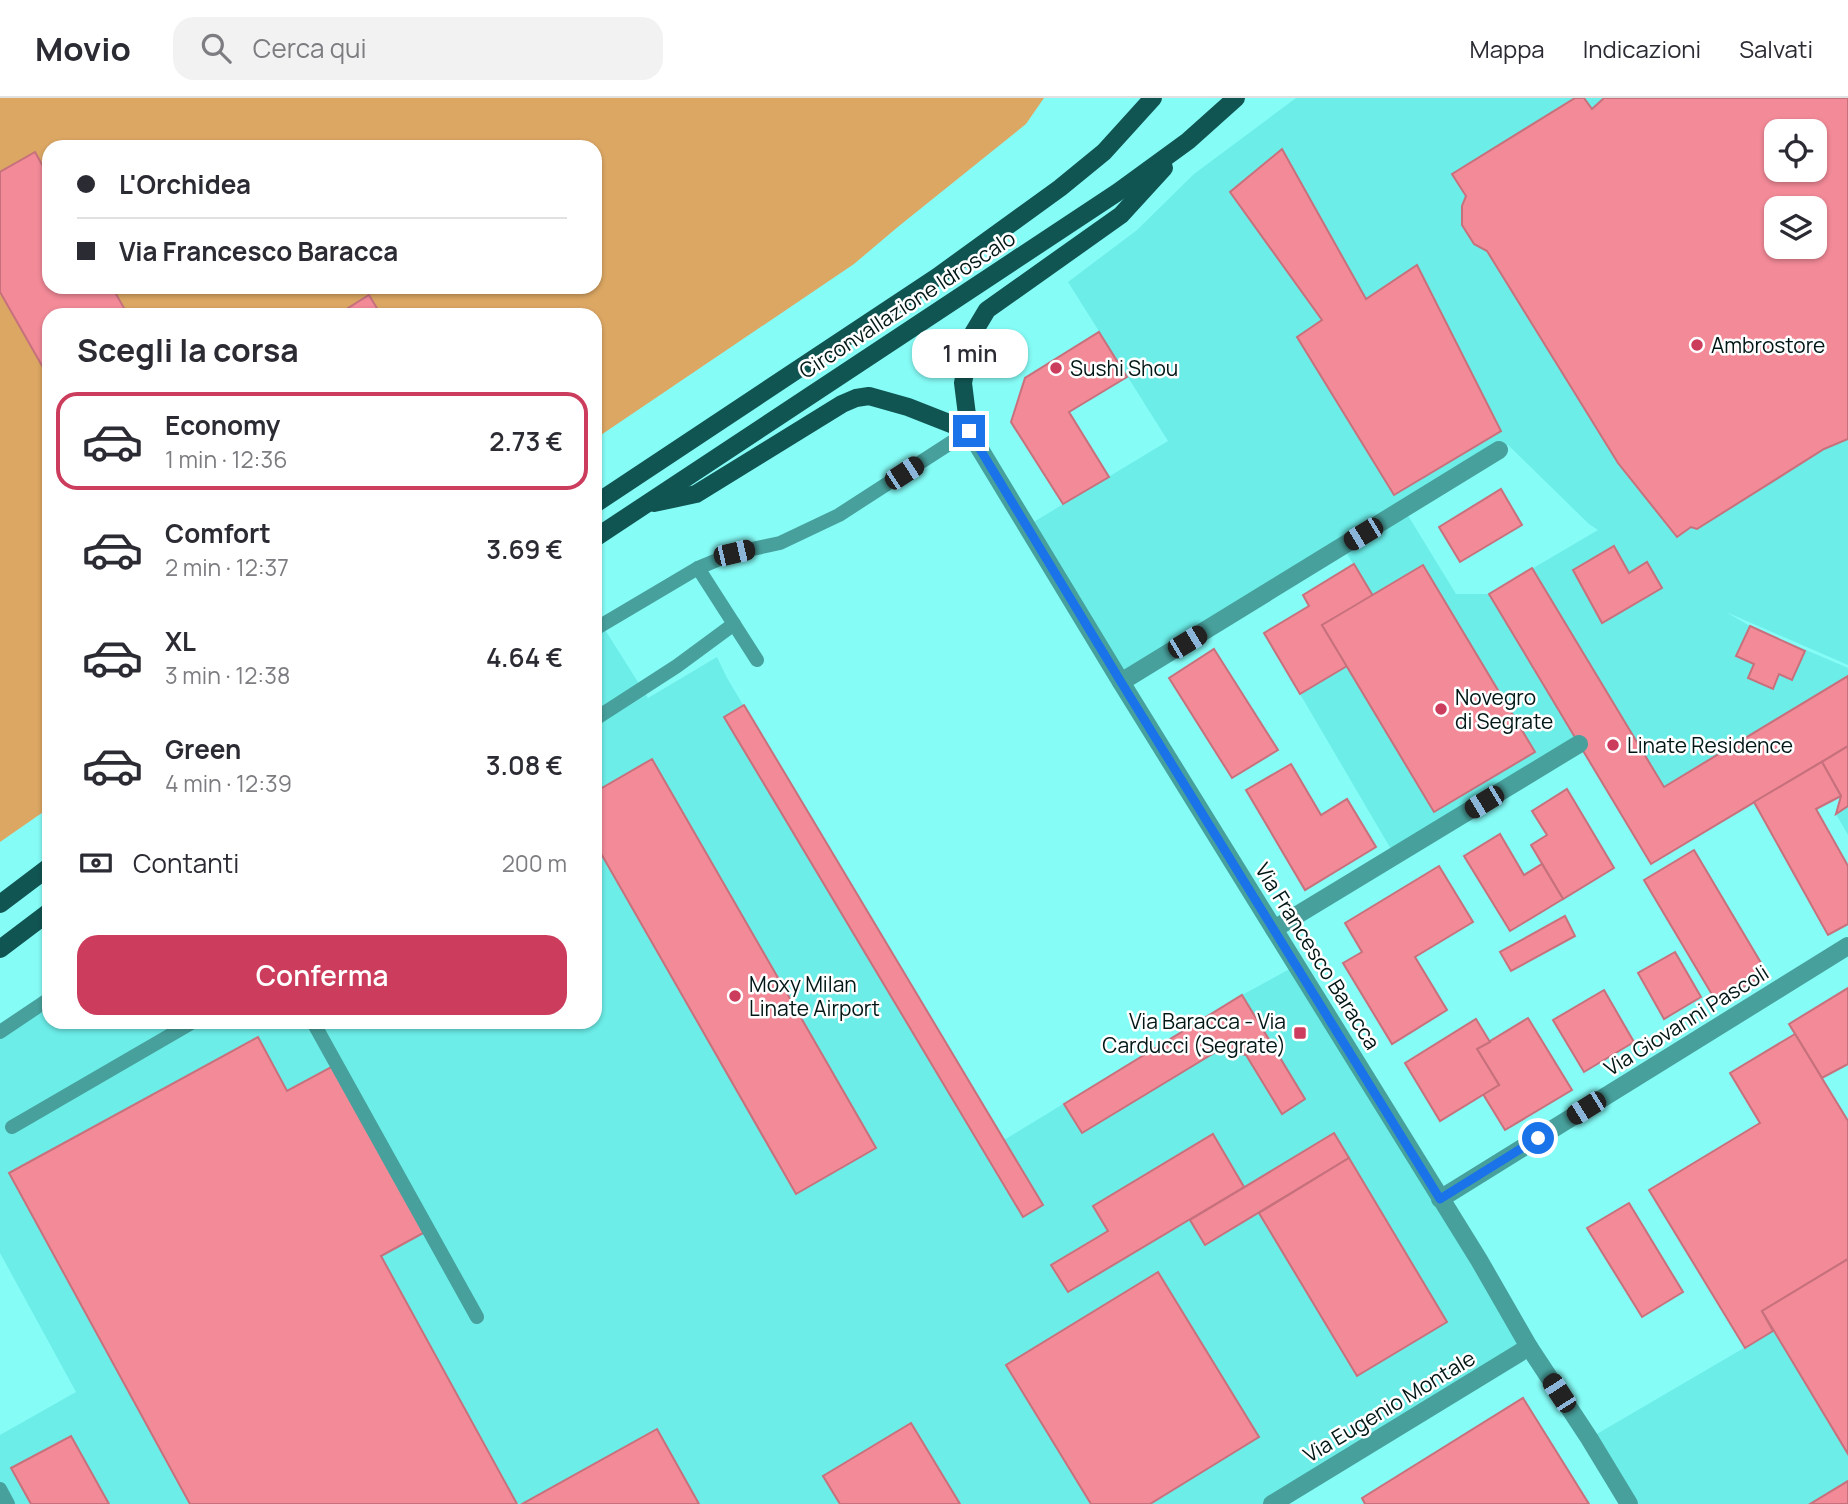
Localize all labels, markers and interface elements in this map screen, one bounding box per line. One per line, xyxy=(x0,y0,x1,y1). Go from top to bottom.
search box xyxy=(173,17,663,80)
text: Movio xyxy=(35,26,131,71)
icon: search xyxy=(197,29,235,67)
text: Cerca qui xyxy=(253,30,367,66)
text: Mappa xyxy=(1469,32,1545,65)
text: Indicazioni xyxy=(1583,32,1701,65)
text: Salvati xyxy=(1739,32,1813,65)
map controls xyxy=(1764,119,1827,259)
button: locate xyxy=(1764,119,1827,182)
text: L'Orchidea xyxy=(119,166,251,202)
button: layers xyxy=(1764,196,1827,259)
street label: Circonvallazione Idroscalo xyxy=(793,223,1021,385)
text: Via Francesco Baracca xyxy=(119,233,398,269)
text: Scegli la corsa xyxy=(77,328,299,372)
callout: 1 min xyxy=(911,330,1027,378)
place label: Ambrostore xyxy=(1711,331,1825,359)
text: 1 min xyxy=(943,337,997,369)
marker: Ambrostore xyxy=(1689,337,1705,353)
place label: Sushi Shou xyxy=(1070,354,1178,382)
marker: Sushi Shou xyxy=(1048,360,1064,376)
text: Economy xyxy=(165,407,280,443)
icon: car xyxy=(81,410,144,473)
route end xyxy=(953,415,985,447)
text: 2.73 € xyxy=(489,423,563,459)
text: 1 min · 12:36 xyxy=(165,443,287,475)
car xyxy=(881,453,928,493)
car xyxy=(1340,514,1387,554)
text: Comfort xyxy=(165,515,271,551)
icon: car xyxy=(81,518,144,581)
text: 3.69 € xyxy=(486,531,563,567)
car xyxy=(712,538,757,568)
text: 2 min · 12:37 xyxy=(165,551,289,583)
car xyxy=(1164,622,1211,662)
text: XL xyxy=(165,623,196,659)
icon: car xyxy=(81,626,144,689)
text: 4.64 € xyxy=(486,639,563,675)
text: 3 min · 12:38 xyxy=(165,659,290,691)
place label: Novegro di Segrate xyxy=(1455,683,1553,735)
marker: Novegro di Segrate xyxy=(1433,701,1449,717)
text: Green xyxy=(165,731,241,767)
place label: Linate Residence xyxy=(1627,731,1793,759)
icon: car xyxy=(81,734,144,797)
marker: Linate Residence xyxy=(1605,737,1621,753)
text: 3.08 € xyxy=(486,747,563,783)
text: 4 min · 12:39 xyxy=(165,767,292,799)
car xyxy=(1461,782,1508,822)
icon: cash xyxy=(77,844,115,882)
text: Contanti xyxy=(133,845,239,881)
text: 200 m xyxy=(502,847,567,879)
street label: Via Francesco Baracca xyxy=(1249,857,1387,1055)
button: Conferma xyxy=(77,935,567,1015)
street label: Via Giovanni Pascoli xyxy=(1598,958,1774,1082)
place label: Moxy Milan Linate Airport xyxy=(749,970,880,1022)
marker: Moxy Milan Linate Airport xyxy=(727,988,743,1004)
place label: Via Baracca - Via Carducci (Segrate) xyxy=(1102,1007,1286,1059)
marker: Via Baracca - Via Carducci (Segrate) xyxy=(1292,1025,1308,1041)
car xyxy=(1563,1088,1610,1128)
route start xyxy=(1522,1122,1554,1154)
street label: Via Eugenio Montale xyxy=(1298,1344,1480,1468)
car xyxy=(1539,1370,1580,1416)

